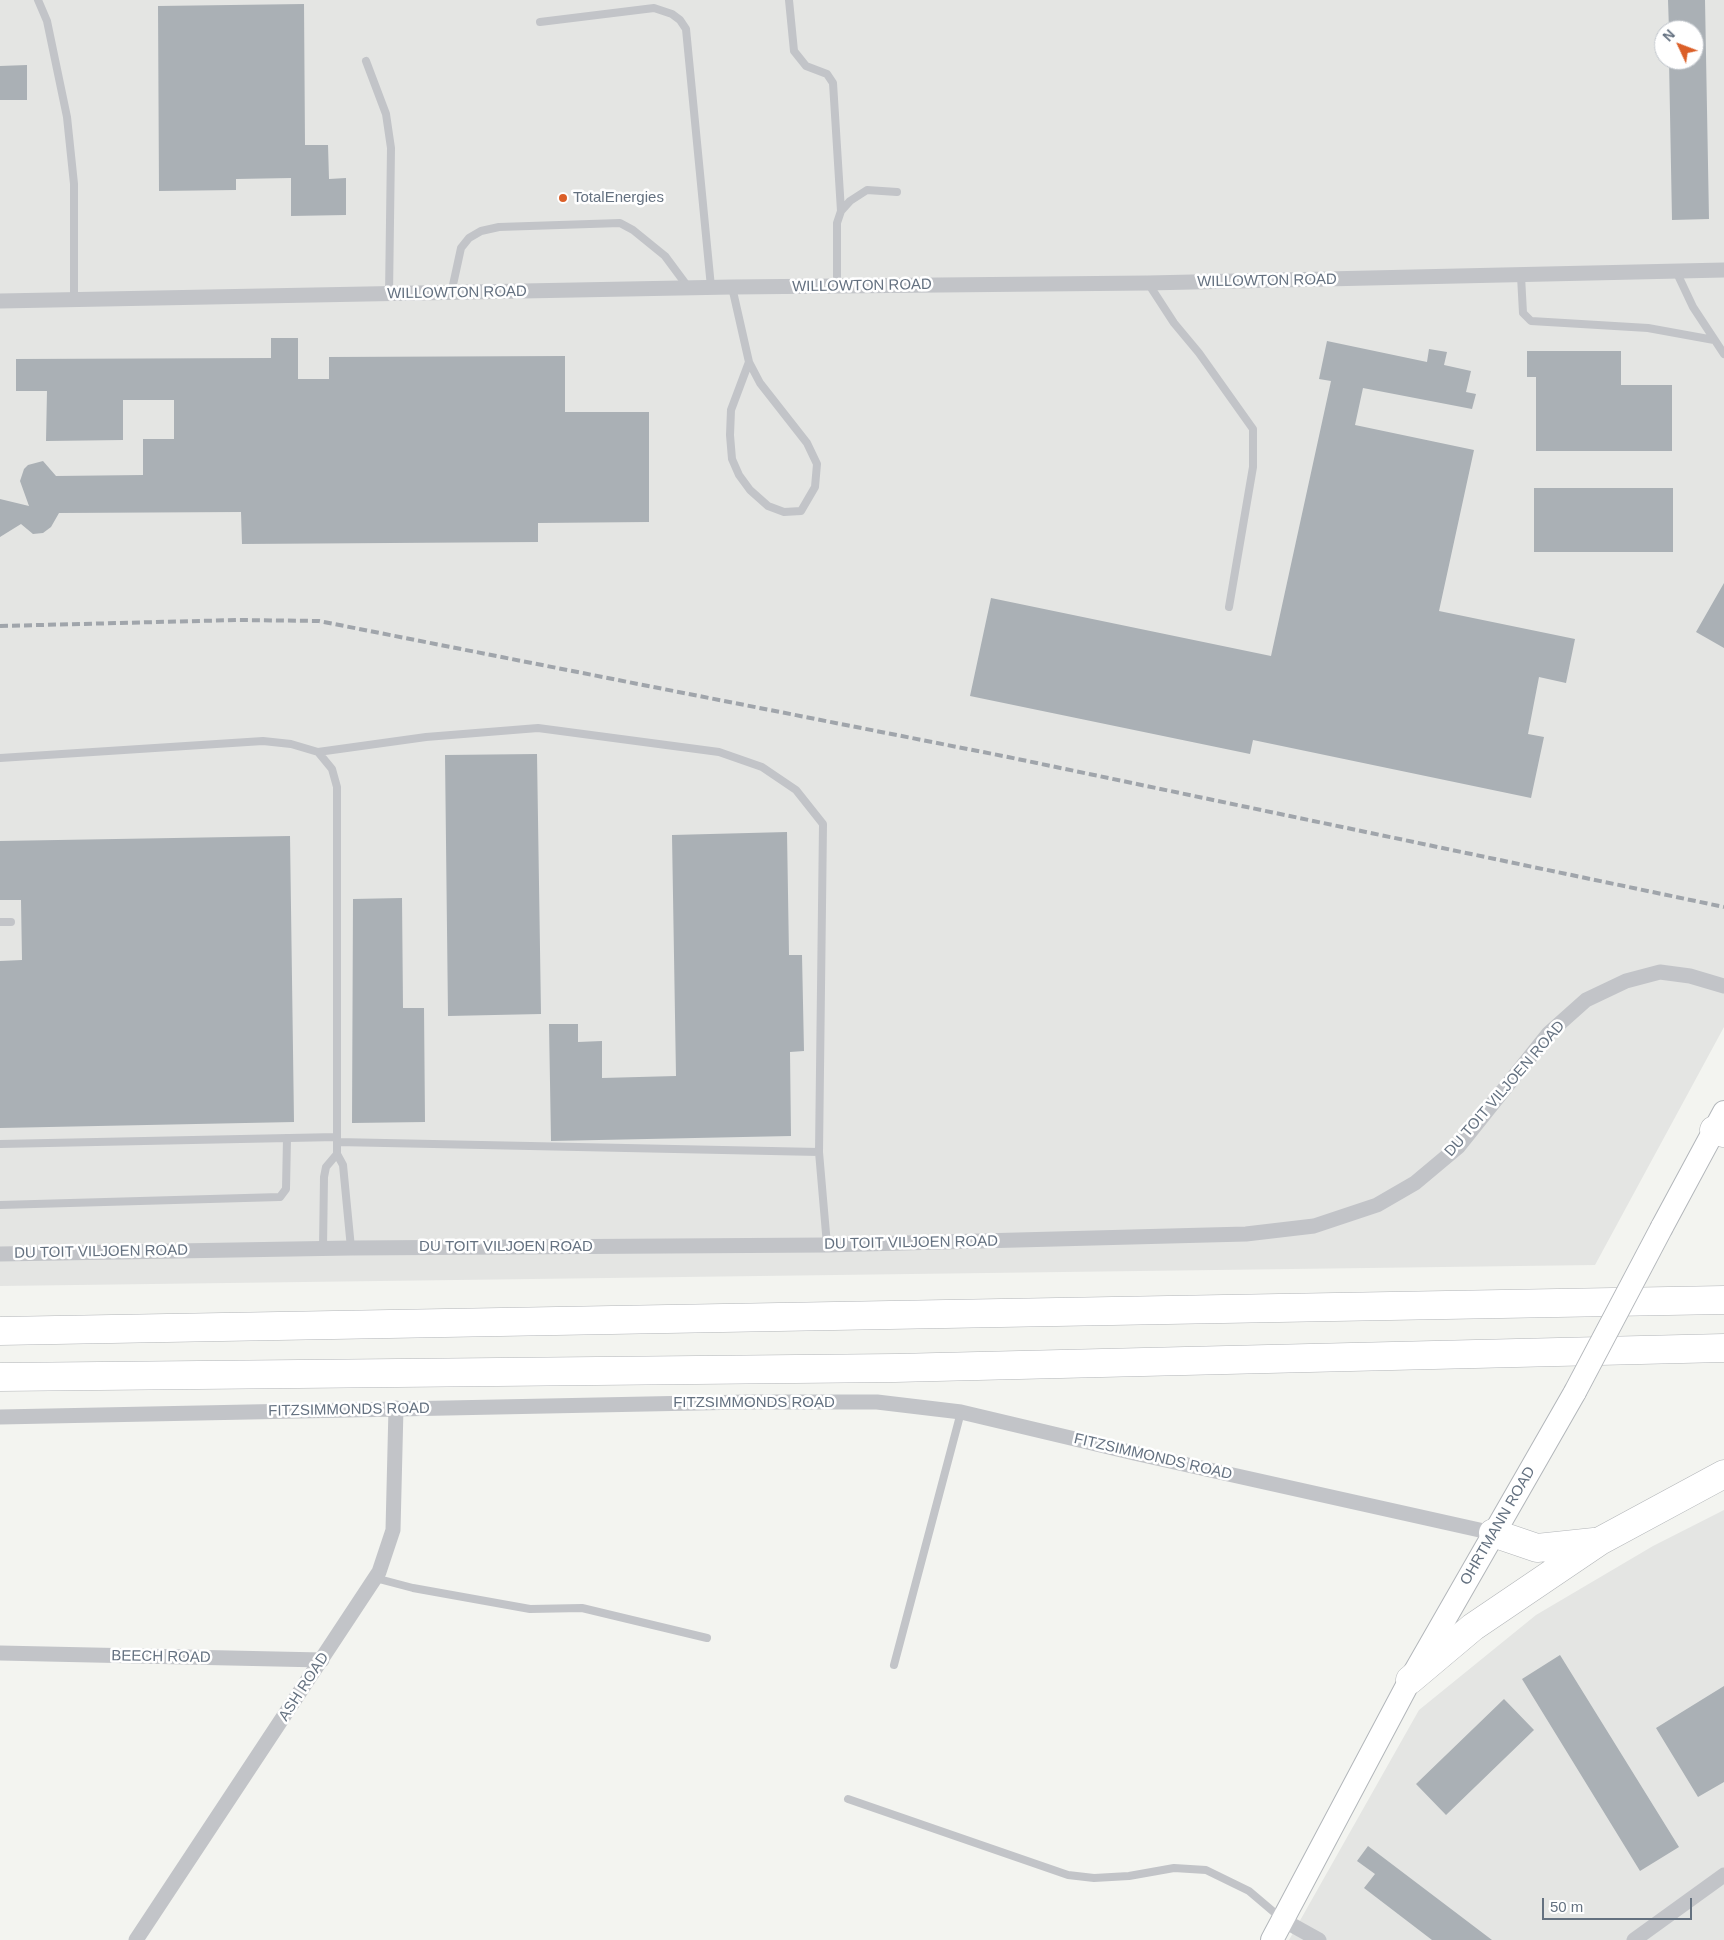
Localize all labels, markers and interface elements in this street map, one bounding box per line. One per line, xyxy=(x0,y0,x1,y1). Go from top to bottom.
north arrow xyxy=(1654,20,1704,70)
text: N xyxy=(1659,26,1678,45)
place label: TotalEnergies xyxy=(573,189,664,207)
marker: TotalEnergies xyxy=(557,192,569,204)
street label: WILLOWTON ROAD xyxy=(1197,271,1337,291)
street label: WILLOWTON ROAD xyxy=(792,276,932,296)
street label: WILLOWTON ROAD xyxy=(387,283,527,303)
street label: DU TOIT VILJOEN ROAD xyxy=(1441,1017,1569,1161)
street label: DU TOIT VILJOEN ROAD xyxy=(824,1232,998,1254)
street label: DU TOIT VILJOEN ROAD xyxy=(419,1238,593,1256)
street label: DU TOIT VILJOEN ROAD xyxy=(14,1241,188,1263)
street label: FITZSIMMONDS ROAD xyxy=(673,1394,835,1412)
street label: FITZSIMMONDS ROAD xyxy=(268,1400,430,1420)
street label: FITZSIMMONDS ROAD xyxy=(1072,1430,1234,1484)
street label: OHRTMANN ROAD xyxy=(1457,1464,1539,1588)
street label: BEECH ROAD xyxy=(111,1647,211,1667)
street label: ASH ROAD xyxy=(275,1649,333,1725)
scale bar xyxy=(1544,1888,1694,1920)
text: 50 m xyxy=(1550,1898,1583,1915)

